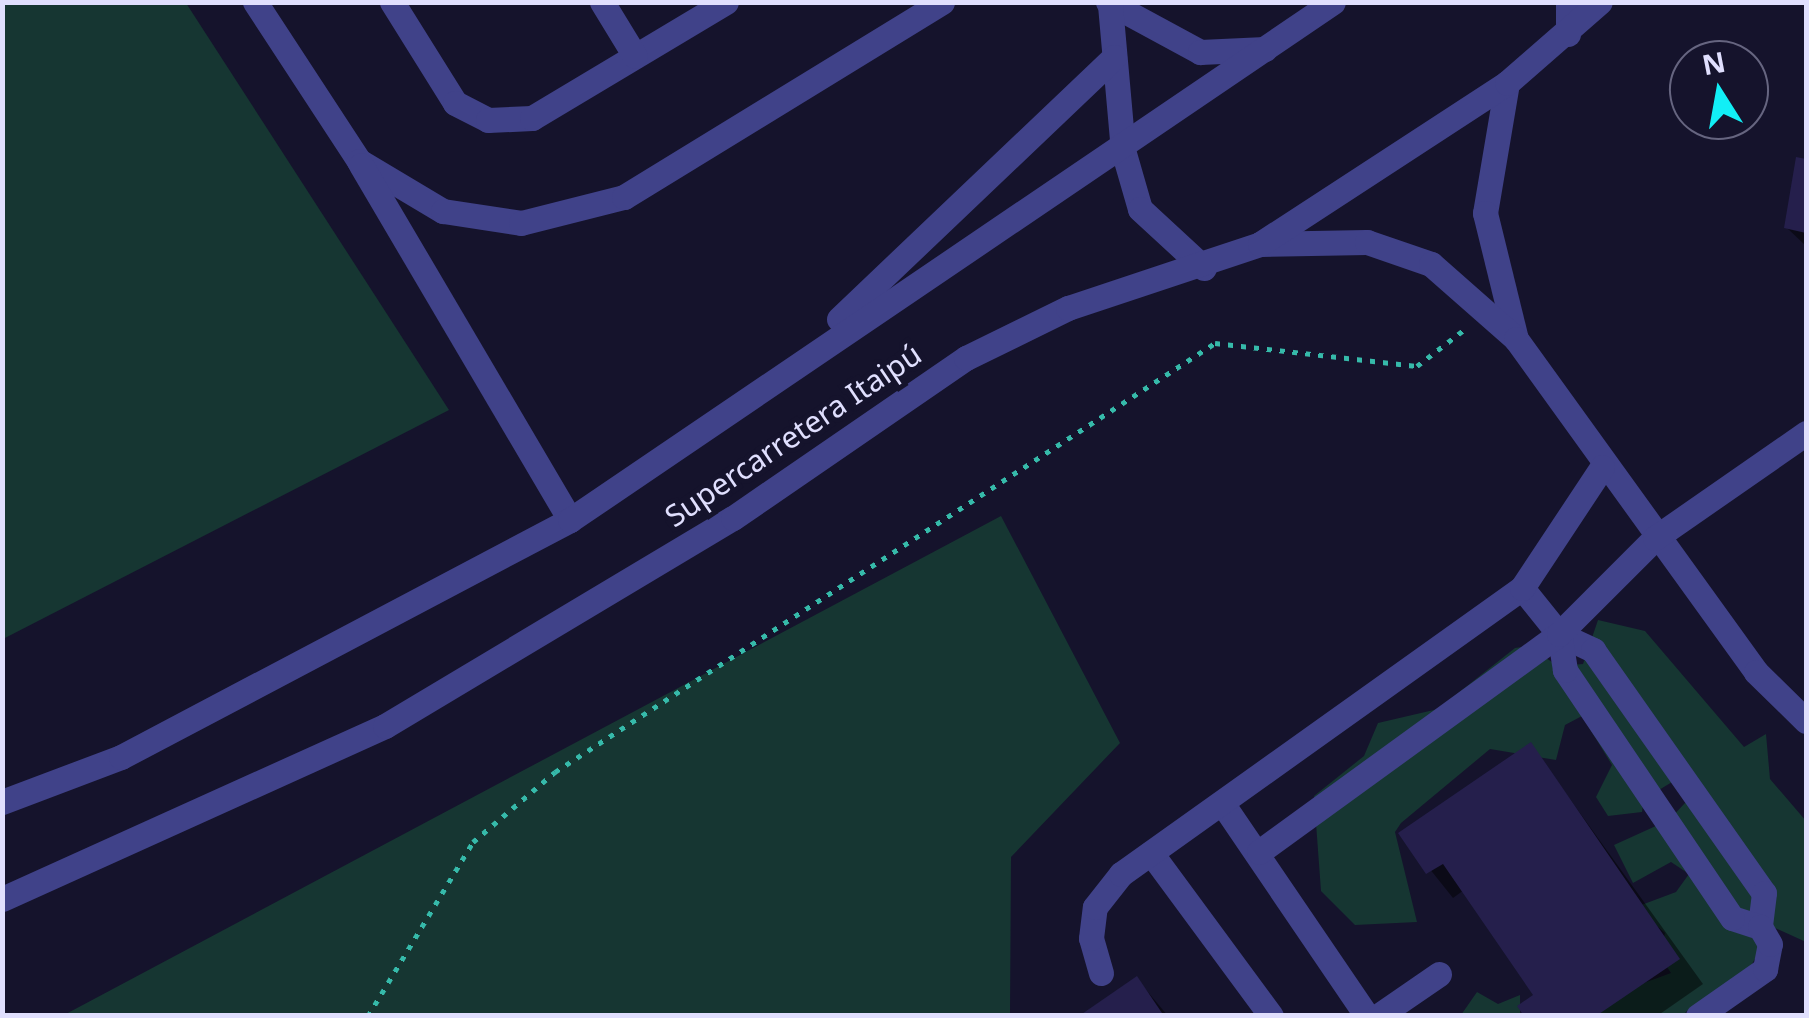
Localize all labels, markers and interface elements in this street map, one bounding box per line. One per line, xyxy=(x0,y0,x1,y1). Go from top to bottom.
north arrow xyxy=(1669,40,1769,140)
text: N xyxy=(1699,42,1728,83)
street label: Supercarretera Itaipú xyxy=(658,336,928,534)

